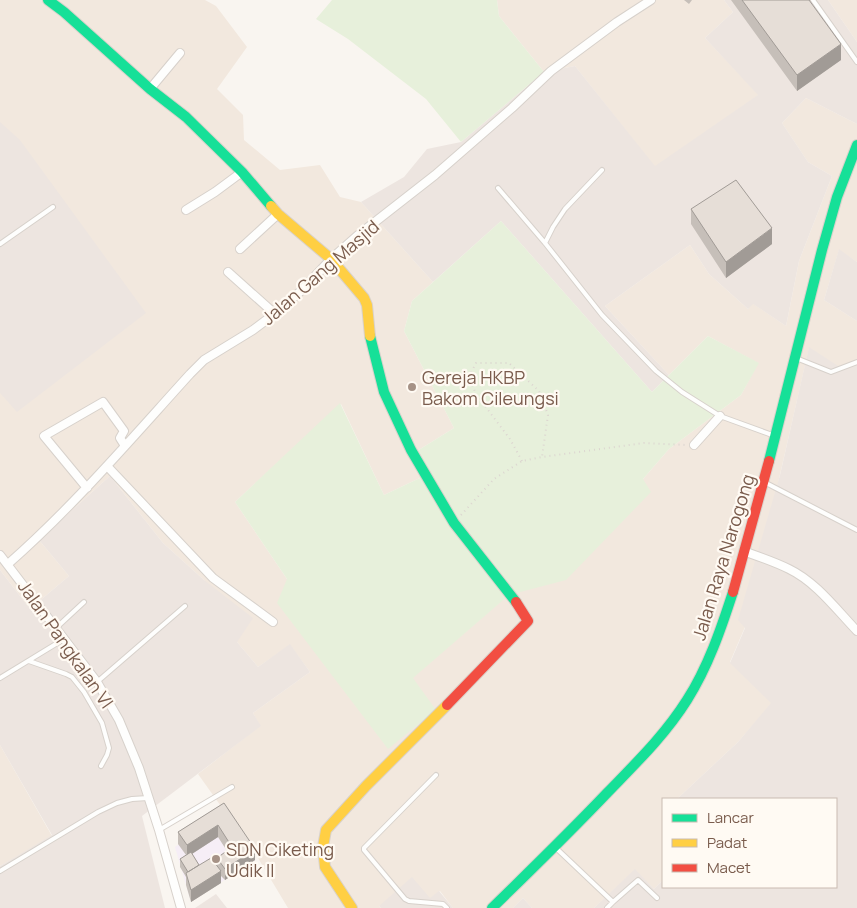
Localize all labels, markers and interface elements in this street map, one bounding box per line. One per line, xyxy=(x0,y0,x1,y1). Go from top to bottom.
street label: Jalan Gang Masjid xyxy=(256,214,384,330)
place label: Gereja HKBP Bakom Cileungsi xyxy=(422,365,559,410)
marker: Gereja HKBP Bakom Cileungsi xyxy=(406,381,418,393)
street label: Jalan Raya Narogong xyxy=(686,471,760,643)
street label: Jalan Pangkalan VI xyxy=(13,575,119,713)
legend xyxy=(662,798,837,888)
text: Lancar xyxy=(707,807,754,828)
text: Padat xyxy=(707,832,747,853)
place label: SDN Ciketing Udik II xyxy=(226,837,334,882)
marker: SDN Ciketing Udik II xyxy=(210,853,222,865)
text: Macet xyxy=(707,857,751,878)

